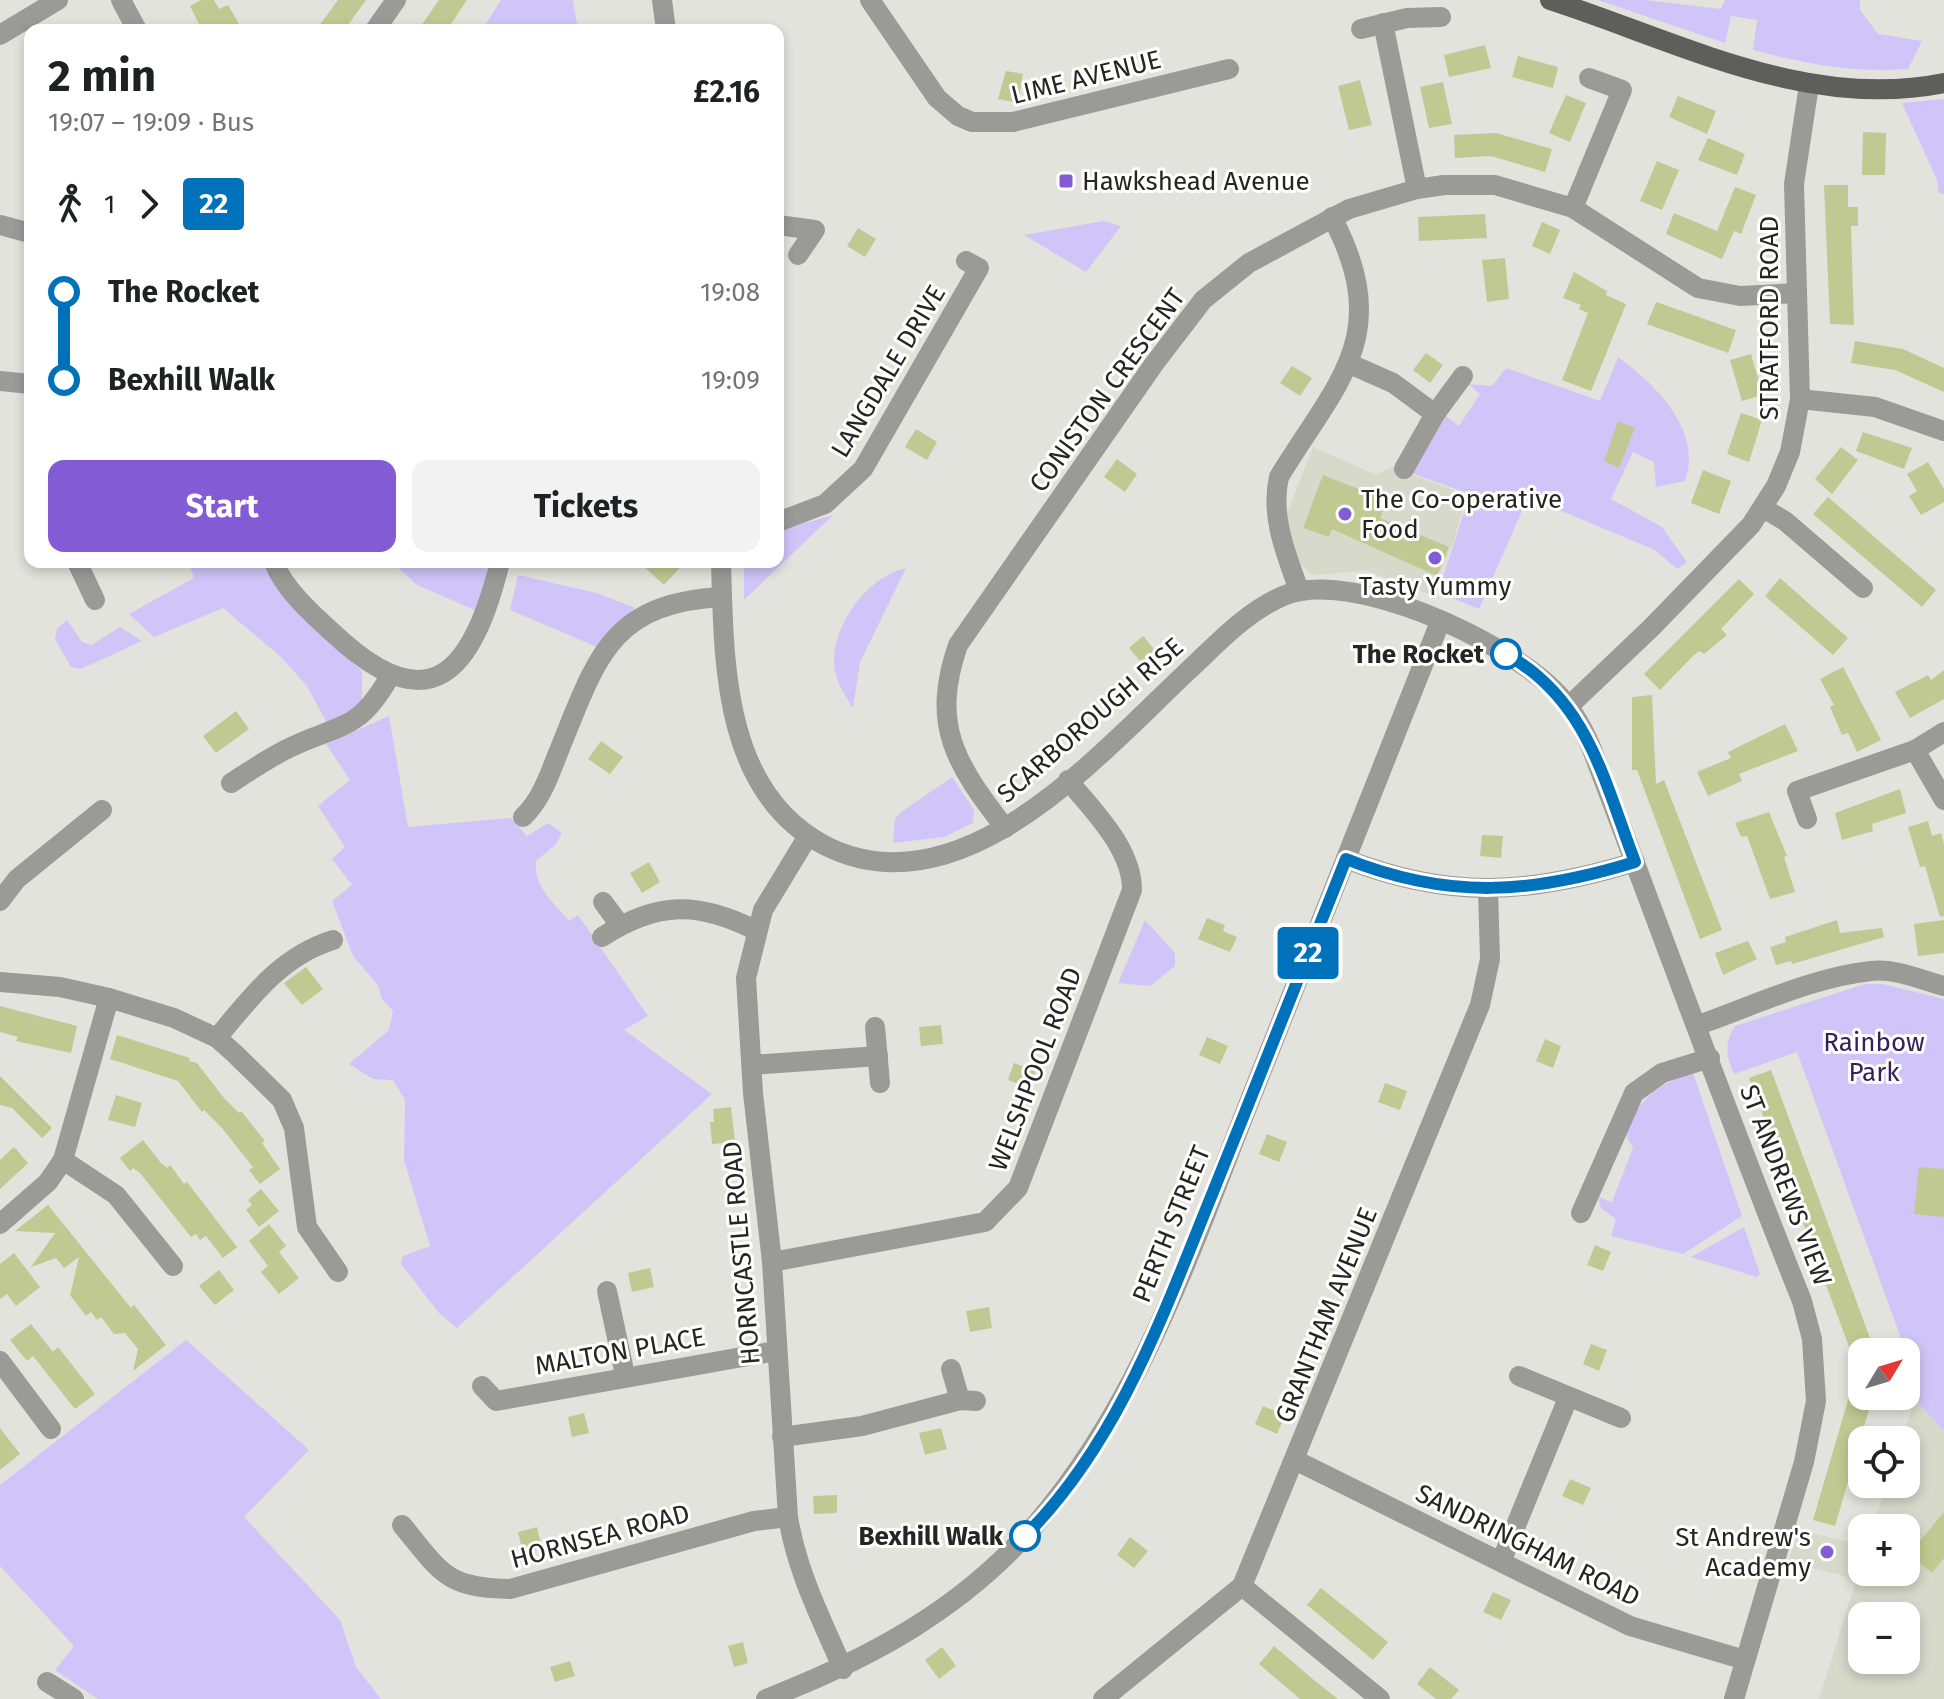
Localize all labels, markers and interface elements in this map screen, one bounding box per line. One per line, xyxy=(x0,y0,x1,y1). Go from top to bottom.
street label: LIME AVENUE xyxy=(1008,44,1164,111)
text: 2 min xyxy=(48,50,156,103)
text: £2.16 xyxy=(693,74,760,110)
text: 19:07 – 19:09 · Bus xyxy=(48,107,254,138)
place label: Hawkshead Avenue xyxy=(1082,166,1310,197)
marker: Hawkshead Avenue xyxy=(1057,172,1075,190)
icon: walk xyxy=(48,182,92,226)
icon: forward xyxy=(127,182,171,226)
text: 22 xyxy=(199,187,228,220)
text: 1 xyxy=(104,189,115,220)
street label: STRATFORD ROAD xyxy=(1754,216,1785,420)
text: The Rocket xyxy=(108,274,259,310)
text: 19:08 xyxy=(700,277,760,308)
street label: LANGDALE DRIVE xyxy=(825,279,952,463)
street label: CONISTON CRESCENT xyxy=(1023,282,1192,498)
text: Bexhill Walk xyxy=(108,362,275,398)
text: 19:09 xyxy=(701,365,760,396)
button: Start xyxy=(48,460,396,552)
button: Tickets xyxy=(412,460,760,552)
place label: The Co-operative Food xyxy=(1361,484,1562,545)
marker: The Co-operative Food xyxy=(1336,505,1354,523)
marker: Tasty Yummy xyxy=(1426,549,1444,567)
place label: Tasty Yummy xyxy=(1359,571,1511,602)
street label: SCARBOROUGH RISE xyxy=(991,631,1190,810)
place label: The Rocket xyxy=(1353,639,1485,670)
marker: The Rocket xyxy=(1491,639,1521,669)
line badge: 22 xyxy=(1272,927,1344,979)
text: 22 xyxy=(1294,936,1322,969)
street label: WELSHPOOL ROAD xyxy=(982,963,1089,1175)
park label: Rainbow Park xyxy=(1823,1027,1925,1088)
street label: ST ANDREWS VIEW xyxy=(1733,1080,1838,1290)
street label: HORNCASTLE ROAD xyxy=(716,1140,767,1366)
street label: PERTH STREET xyxy=(1126,1141,1217,1307)
street label: GRANTHAM AVENUE xyxy=(1269,1203,1384,1427)
street label: MALTON PLACE xyxy=(533,1321,708,1382)
north arrow xyxy=(1848,1338,1920,1410)
map controls xyxy=(1848,1338,1920,1674)
button: locate xyxy=(1848,1426,1920,1498)
street label: SANDRINGHAM ROAD xyxy=(1411,1478,1645,1613)
street label: HORNSEA ROAD xyxy=(507,1498,693,1575)
button: + xyxy=(1848,1514,1920,1586)
place label: Bexhill Walk xyxy=(858,1521,1004,1552)
marker: Bexhill Walk xyxy=(1010,1521,1040,1551)
place label: St Andrew's Academy xyxy=(1675,1522,1811,1583)
marker: St Andrew's Academy xyxy=(1818,1543,1836,1561)
button: − xyxy=(1848,1602,1920,1674)

